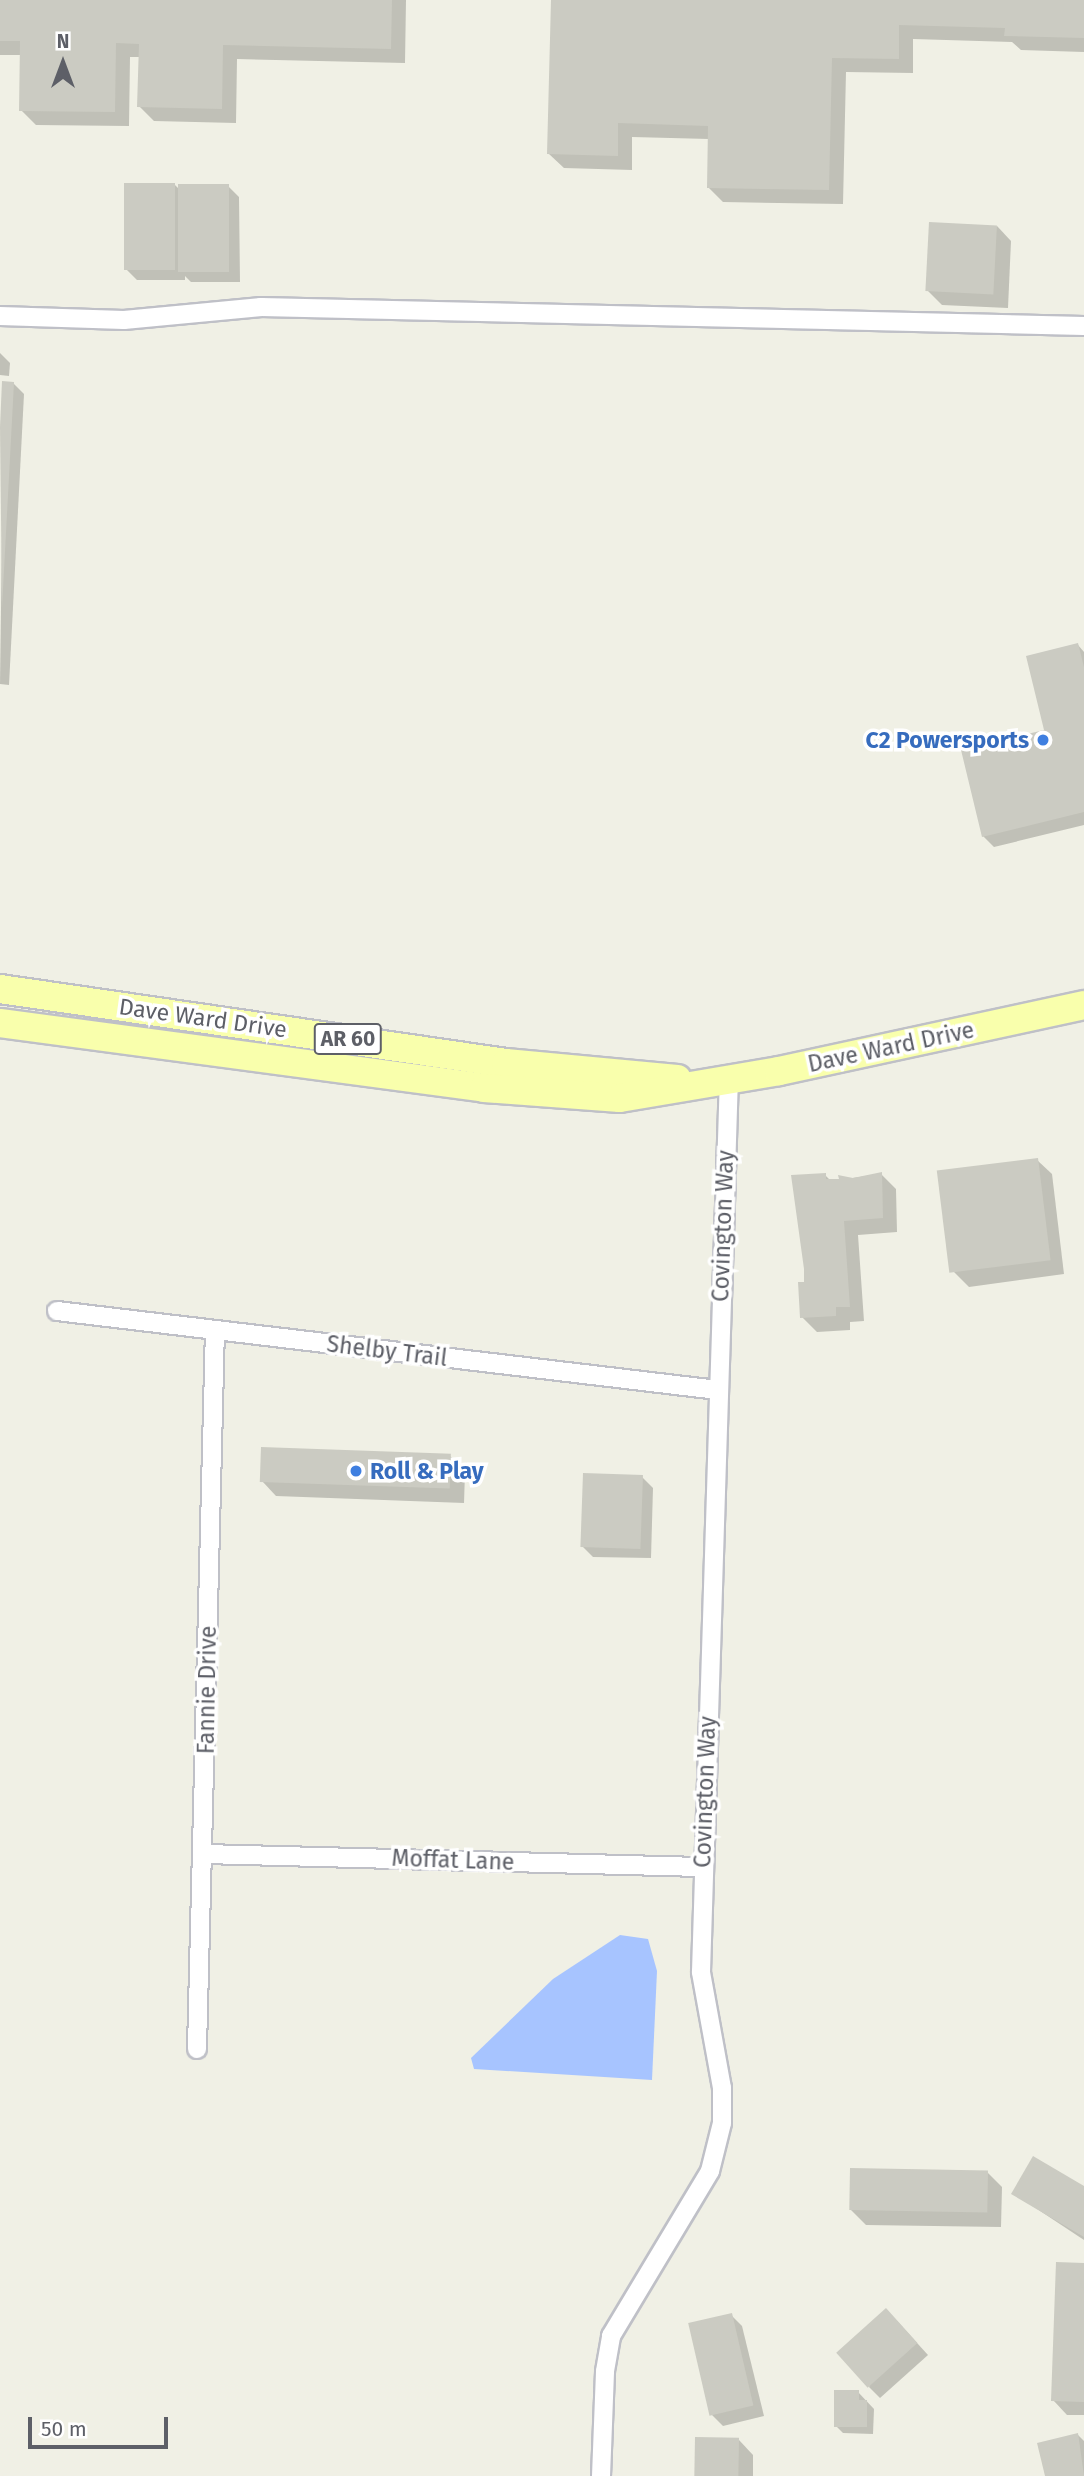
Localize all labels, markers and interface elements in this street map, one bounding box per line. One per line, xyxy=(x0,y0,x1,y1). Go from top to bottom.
north arrow xyxy=(28,28,98,98)
text: N xyxy=(57,30,69,53)
place label: C2 Powersports xyxy=(866,726,1029,754)
marker: C2 Powersports xyxy=(1035,732,1051,748)
street label: Dave Ward Drive xyxy=(117,993,289,1043)
street label: Dave Ward Drive xyxy=(805,1016,977,1078)
road number: AR 60 xyxy=(313,1021,383,1056)
street label: Covington Way xyxy=(707,1150,739,1302)
street label: Shelby Trail xyxy=(325,1330,449,1372)
place label: Roll & Play xyxy=(370,1457,484,1485)
marker: Roll & Play xyxy=(348,1463,364,1479)
street label: Fannie Drive xyxy=(192,1626,222,1754)
street label: Covington Way xyxy=(689,1716,721,1868)
street label: Moffat Lane xyxy=(391,1844,515,1876)
scale bar xyxy=(32,2402,172,2446)
text: 50 m xyxy=(41,2416,87,2442)

